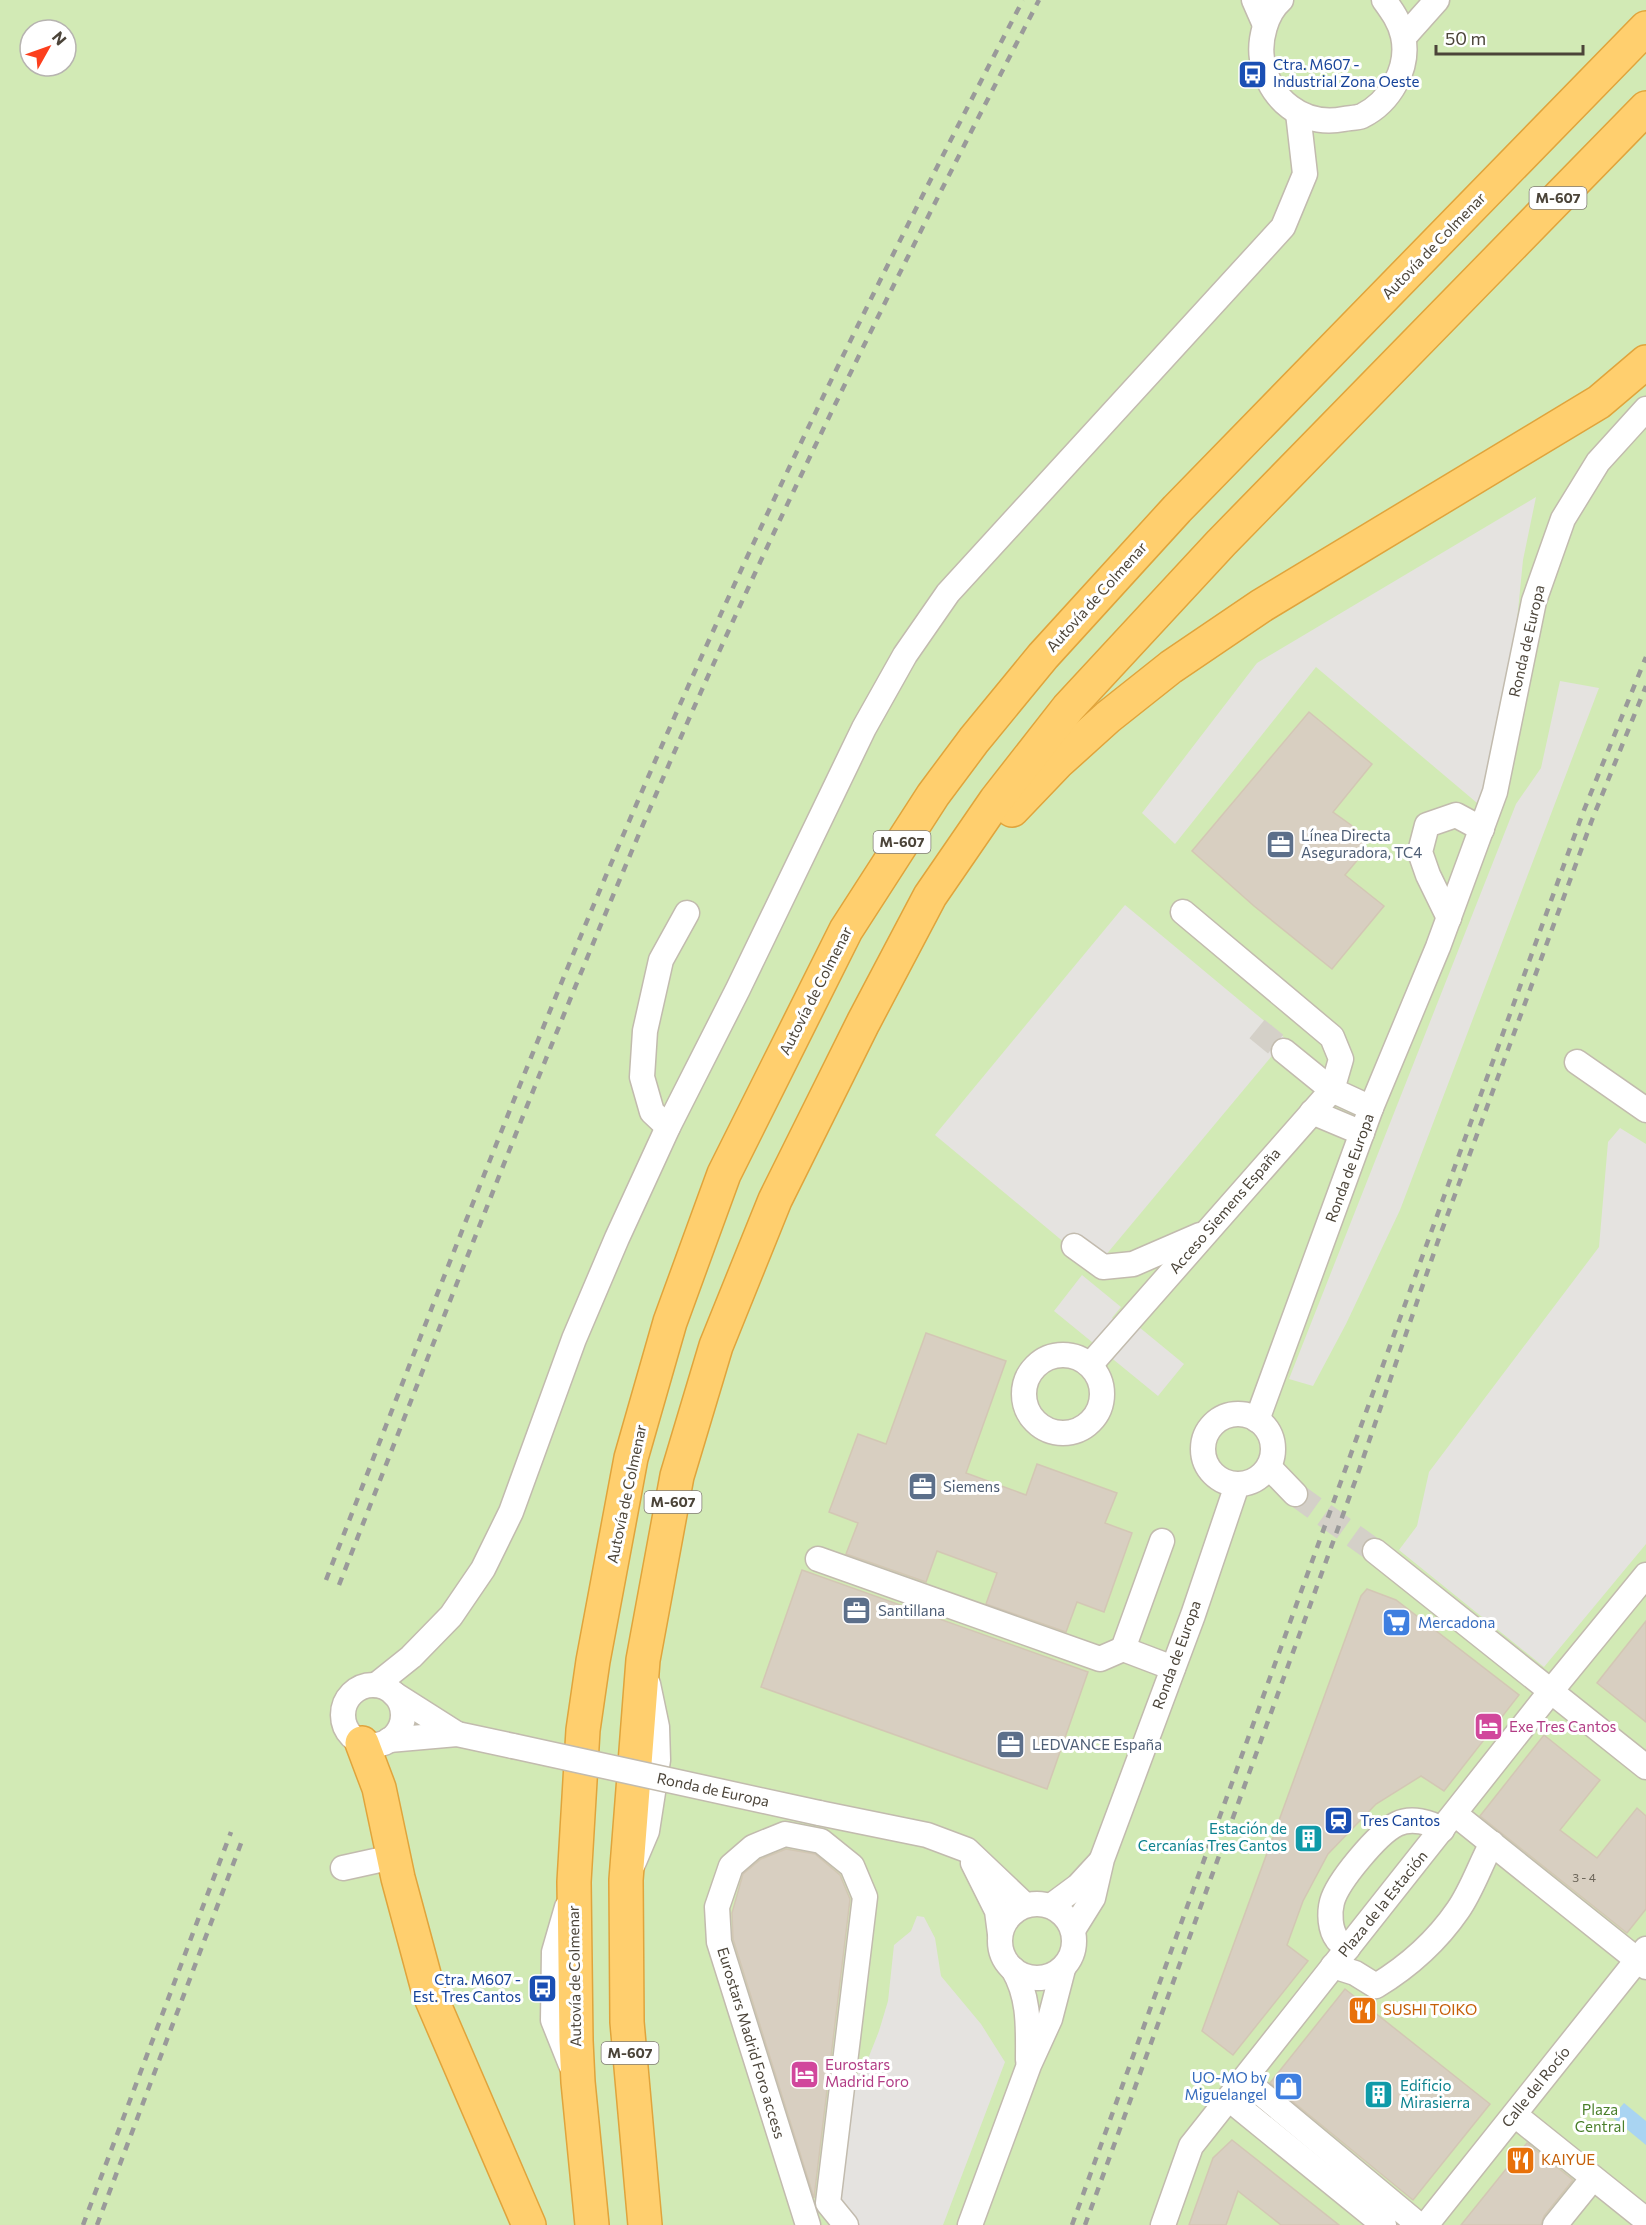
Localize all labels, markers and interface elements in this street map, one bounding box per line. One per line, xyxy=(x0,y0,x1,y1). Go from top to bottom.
north arrow xyxy=(18,18,78,78)
scale bar xyxy=(1436,18,1583,56)
text: N xyxy=(49,27,71,49)
text: 50 m xyxy=(1445,27,1486,49)
place label: Ctra. M607 - Industrial Zona Oeste xyxy=(1273,55,1419,90)
bus stop icon: Ctra. M607 - Industrial Zona Oeste xyxy=(1236,58,1268,90)
road number: M-607 xyxy=(1530,187,1586,209)
street label: Autovía de Colmenar xyxy=(1378,188,1489,302)
street label: Autovía de Colmenar xyxy=(1042,538,1150,655)
street label: Ronda de Europa xyxy=(1504,583,1548,699)
place label: Línea Directa Aseguradora, TC4 xyxy=(1301,826,1422,861)
office icon: Línea Directa Aseguradora, TC4 xyxy=(1264,829,1296,861)
road number: M-607 xyxy=(874,831,930,853)
street label: Autovía de Colmenar xyxy=(775,923,855,1058)
street label: Ronda de Europa xyxy=(1321,1111,1377,1225)
street label: Acceso Siemens España xyxy=(1165,1144,1284,1277)
street label: Autovía de Colmenar xyxy=(603,1423,650,1565)
office icon: Siemens xyxy=(906,1471,938,1503)
place label: Siemens xyxy=(943,1477,1000,1495)
road number: M-607 xyxy=(644,1491,702,1513)
office icon: Santillana xyxy=(841,1595,873,1627)
street label: Ronda de Europa xyxy=(1148,1598,1204,1712)
place label: Santillana xyxy=(878,1601,945,1619)
supermarket icon: Mercadona xyxy=(1381,1607,1413,1639)
place label: Mercadona xyxy=(1418,1613,1495,1631)
hotel icon: Exe Tres Cantos xyxy=(1472,1711,1504,1743)
place label: Exe Tres Cantos xyxy=(1509,1717,1617,1735)
office icon: LEDVANCE España xyxy=(995,1729,1027,1761)
place label: LEDVANCE España xyxy=(1032,1735,1162,1753)
street label: Ronda de Europa xyxy=(655,1768,771,1810)
station icon: Tres Cantos xyxy=(1323,1805,1355,1837)
place label: Tres Cantos xyxy=(1360,1811,1440,1829)
place label: Estación de Cercanías Tres Cantos xyxy=(1138,1819,1287,1854)
building icon: Estación de Cercanías Tres Cantos xyxy=(1292,1822,1324,1854)
street label: Plaza de la Estación xyxy=(1334,1847,1431,1960)
house number: 3 - 4 xyxy=(1572,1870,1596,1884)
street label: Autovía de Colmenar xyxy=(564,1905,584,2047)
street label: Eurostars Madrid Foro access xyxy=(714,1945,790,2141)
place label: Ctra. M607 - Est. Tres Cantos xyxy=(413,1970,521,2005)
bus stop icon: Ctra. M607 - Est. Tres Cantos xyxy=(526,1973,558,2005)
restaurant icon: SUSHI TOIKO xyxy=(1346,1994,1378,2026)
place label: SUSHI TOIKO xyxy=(1383,2000,1477,2018)
road number: M-607 xyxy=(602,2042,658,2064)
street label: Calle del Rocío xyxy=(1497,2042,1573,2130)
place label: Eurostars Madrid Foro xyxy=(825,2055,909,2090)
hotel icon: Eurostars Madrid Foro xyxy=(788,2058,820,2090)
place label: UO-MO by Miguelangel xyxy=(1184,2068,1267,2103)
shop icon: UO-MO by Miguelangel xyxy=(1272,2071,1304,2103)
place label: Edificio Mirasierra xyxy=(1400,2076,1470,2111)
building icon: Edificio Mirasierra xyxy=(1363,2079,1395,2111)
park label: Plaza Central xyxy=(1575,2100,1625,2135)
restaurant icon: KAIYUE xyxy=(1504,2144,1536,2176)
place label: KAIYUE xyxy=(1541,2150,1595,2168)

